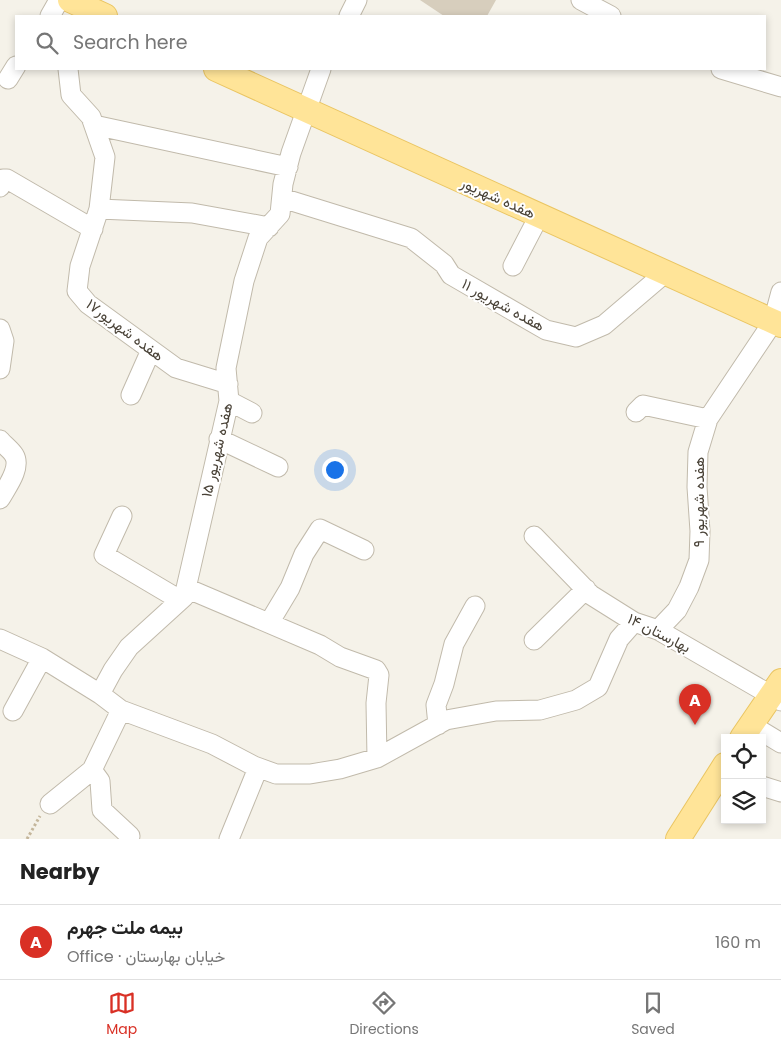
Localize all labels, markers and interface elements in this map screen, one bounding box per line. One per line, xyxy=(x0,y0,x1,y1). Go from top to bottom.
search box xyxy=(15,15,766,70)
icon: search xyxy=(33,29,61,57)
text: Search here xyxy=(73,29,187,56)
street label: هفده شهریور xyxy=(457,171,539,223)
street label: هفده شهریور ۱۱ xyxy=(458,273,549,336)
street label: هفده شهریور۱۷ xyxy=(82,293,169,366)
street label: هفده شهریور ۱۵ xyxy=(195,401,238,499)
your location xyxy=(322,457,348,483)
street label: هفده شهریور ۹ xyxy=(688,457,709,547)
street label: بهارستان ۱۴ xyxy=(624,608,694,657)
pin: A xyxy=(679,684,711,725)
map controls xyxy=(721,734,766,824)
button: locate xyxy=(721,734,766,779)
button: layers xyxy=(721,779,766,824)
text: Nearby xyxy=(20,857,100,886)
text: بیمه ملت جهرم xyxy=(67,914,183,941)
text: A xyxy=(30,931,42,954)
text: 160 m xyxy=(715,931,761,954)
text: Office · خیابان بهارستان xyxy=(67,945,225,968)
tab: Map xyxy=(106,989,137,1040)
tab: Directions xyxy=(349,989,419,1040)
tab: Saved xyxy=(631,989,675,1040)

